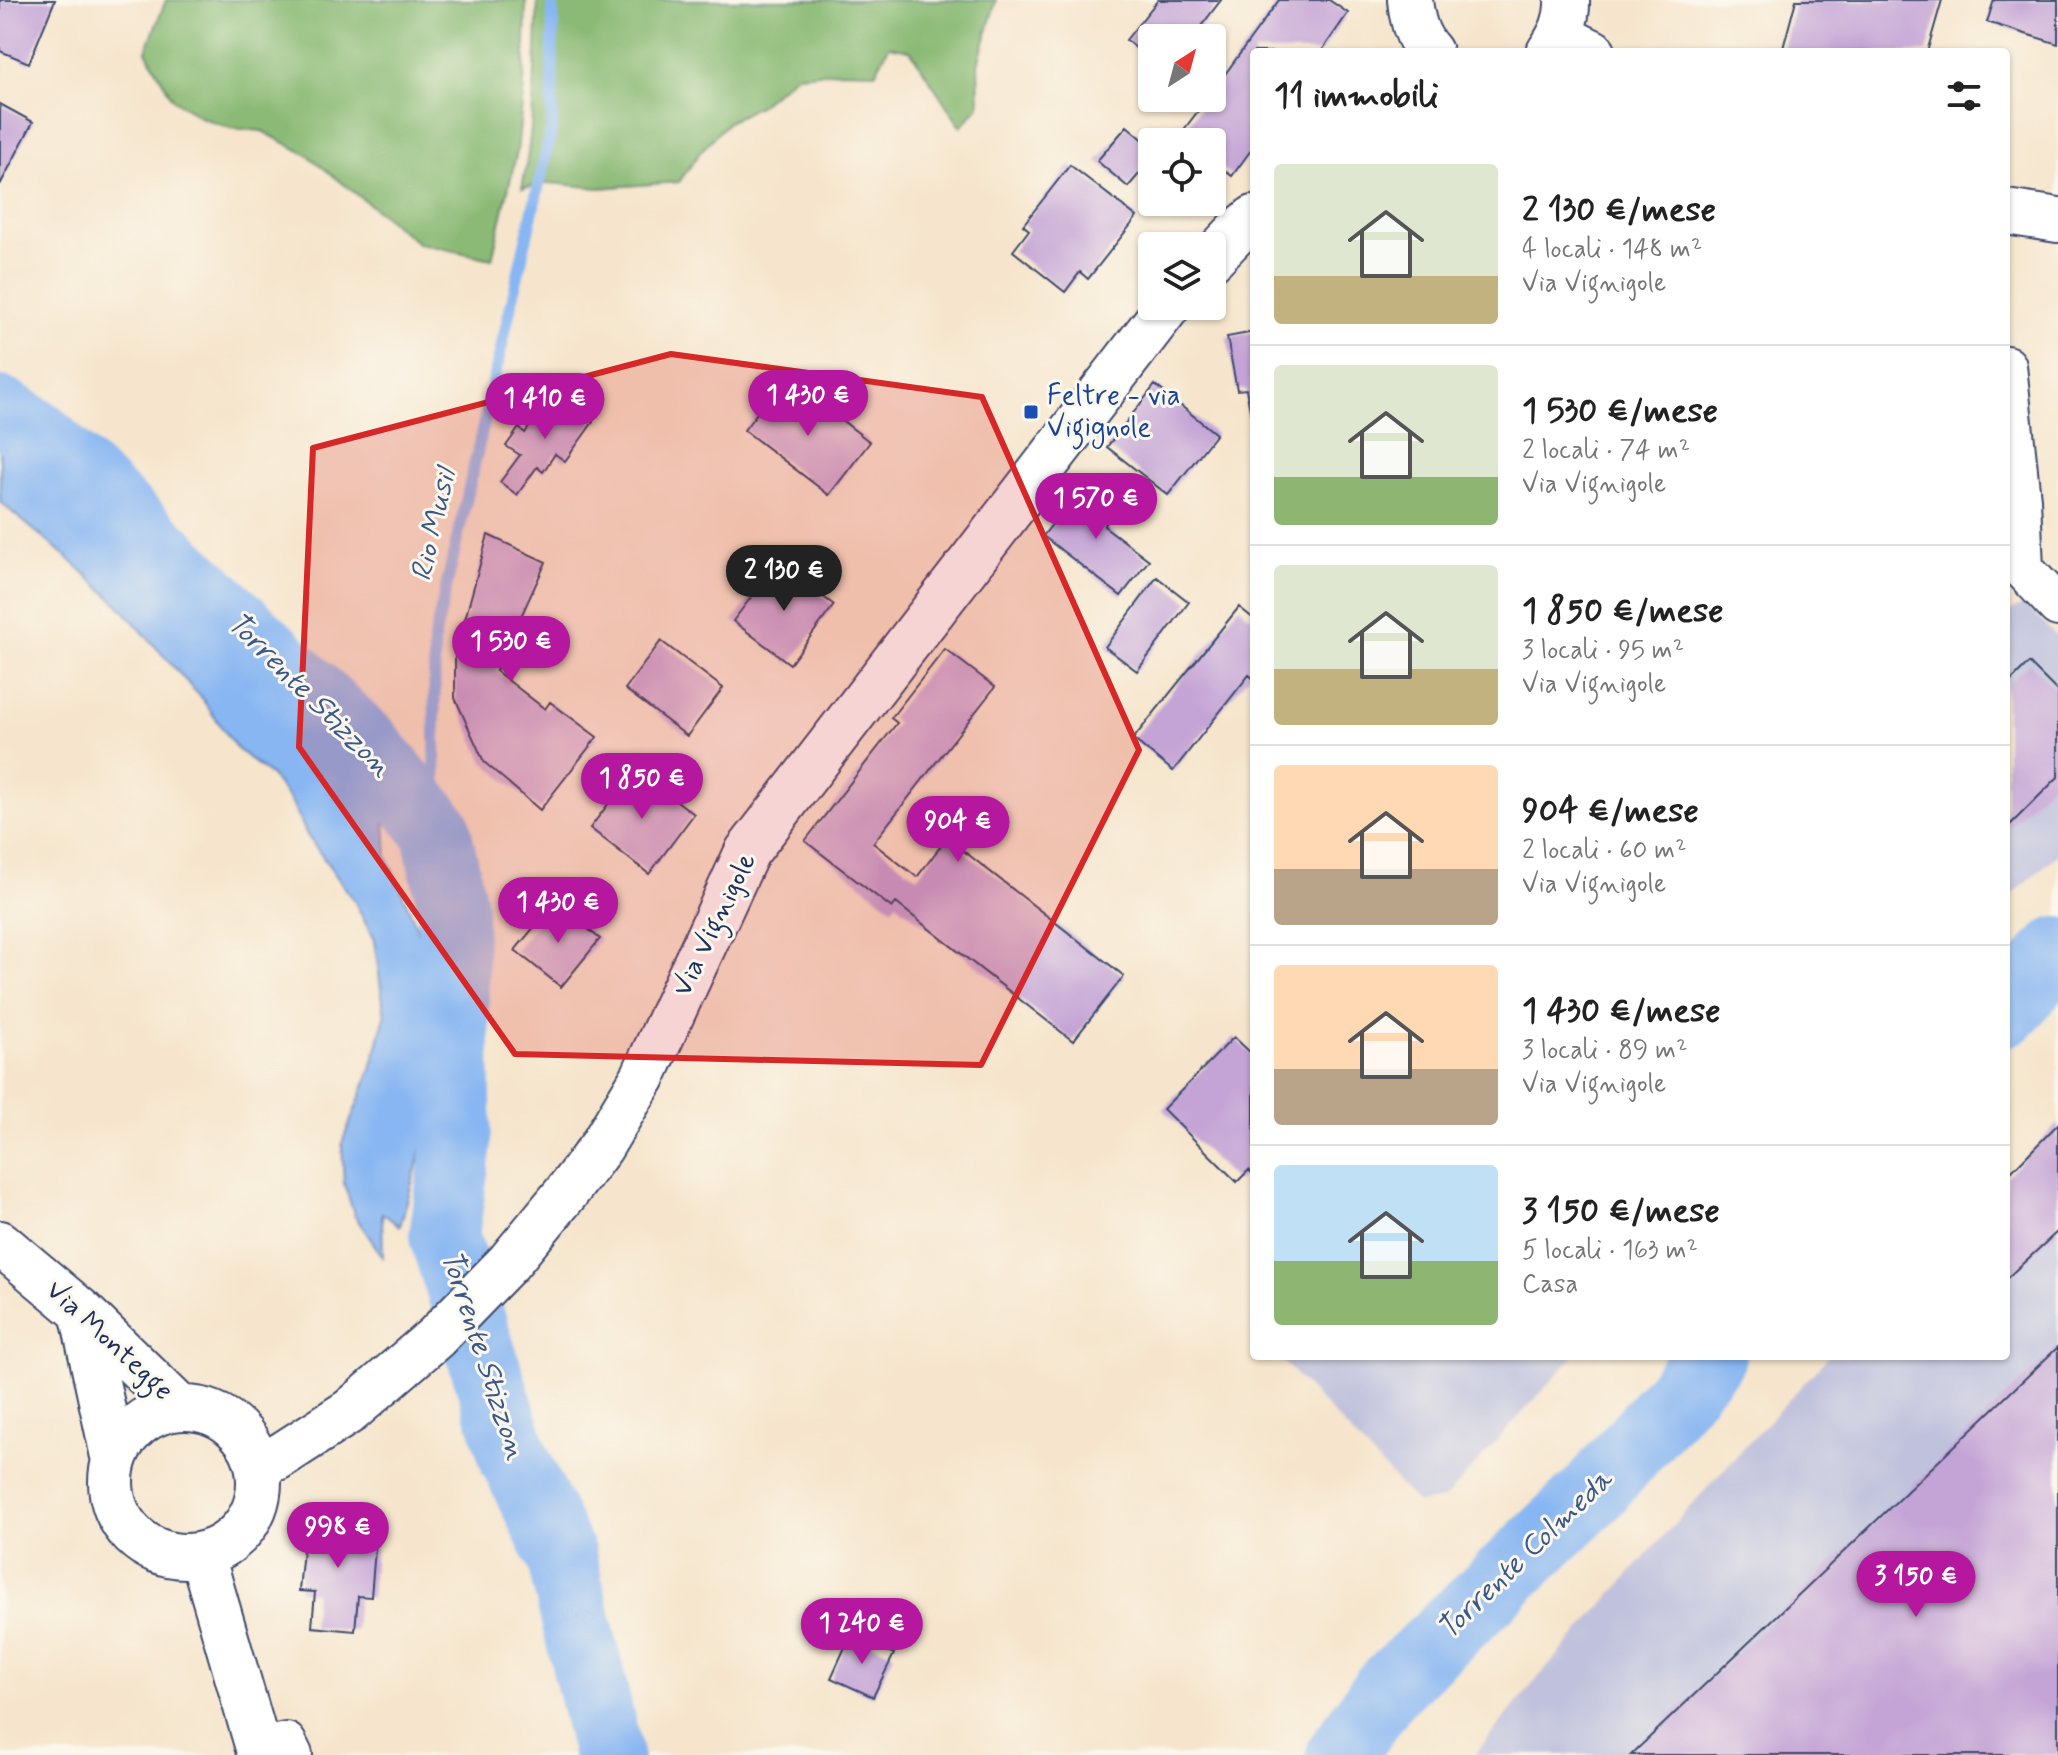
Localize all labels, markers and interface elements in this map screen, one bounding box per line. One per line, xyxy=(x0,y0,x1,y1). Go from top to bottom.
north arrow xyxy=(1138,24,1226,112)
map controls xyxy=(1138,24,1226,320)
text: 11 immobili xyxy=(1274,74,1439,119)
icon: filters xyxy=(1942,74,1986,118)
button: locate xyxy=(1138,128,1226,216)
text: 2 130 €/mese xyxy=(1522,188,1716,233)
icon: home xyxy=(1338,196,1434,292)
button: layers xyxy=(1138,232,1226,320)
text: 4 locali · 148 m² xyxy=(1522,233,1702,267)
text: Via Vignigole xyxy=(1522,267,1666,301)
pin: 1 430 € xyxy=(734,370,882,438)
pin: 1 410 € xyxy=(471,373,619,441)
place label: Feltre - via Vigignole xyxy=(1047,378,1180,450)
text: 1 430 € xyxy=(766,379,850,413)
text: 1 410 € xyxy=(503,382,587,416)
text: 1 530 €/mese xyxy=(1522,389,1718,434)
icon: home xyxy=(1338,397,1434,493)
marker: Feltre - via Vigignole xyxy=(1022,403,1040,421)
text: 2 locali · 74 m² xyxy=(1522,434,1690,468)
water label: Rio Musil xyxy=(402,461,467,585)
text: Via Vignigole xyxy=(1522,468,1666,502)
pin: 1 570 € xyxy=(1022,473,1170,541)
text: 1 570 € xyxy=(1053,482,1139,516)
pin: 2 130 € xyxy=(710,545,858,613)
text: 2 130 € xyxy=(744,554,824,588)
text: 1 850 €/mese xyxy=(1522,589,1724,634)
icon: home xyxy=(1338,597,1434,693)
water label: Torrente Stizzon xyxy=(218,604,400,786)
pin: 1 530 € xyxy=(437,616,585,684)
text: 1 530 € xyxy=(470,625,552,659)
text: 3 locali · 95 m² xyxy=(1522,634,1684,668)
text: Via Vignigole xyxy=(1522,668,1666,702)
pin: 1 850 € xyxy=(568,753,716,821)
text: 1 850 € xyxy=(599,762,685,796)
text: 904 €/mese xyxy=(1522,789,1699,834)
pin: 904 € xyxy=(902,796,1014,864)
icon: home xyxy=(1338,797,1434,893)
text: 904 € xyxy=(924,805,992,839)
text: 2 locali · 60 m² xyxy=(1522,834,1687,868)
street label: Via Vignigole xyxy=(664,847,768,1004)
text: Via Vignigole xyxy=(1522,868,1666,902)
pin: 1 430 € xyxy=(484,877,632,945)
text: 1 430 € xyxy=(516,886,600,920)
text: 1 430 €/mese xyxy=(1522,989,1721,1034)
icon: home xyxy=(1338,997,1434,1093)
text: 3 locali · 89 m² xyxy=(1522,1034,1688,1068)
text: Via Vignigole xyxy=(1522,1068,1666,1102)
text: 3 150 €/mese xyxy=(1522,1189,1720,1234)
icon: home xyxy=(1338,1197,1434,1293)
text: 5 locali · 163 m² xyxy=(1522,1234,1698,1268)
water label: Torrente Stizzon xyxy=(431,1245,535,1465)
text: Casa xyxy=(1522,1268,1578,1302)
street label: Via Montegge xyxy=(35,1272,181,1412)
water label: Torrente Colmeda xyxy=(1429,1461,1622,1649)
pin: 998 € xyxy=(282,1502,394,1570)
text: 998 € xyxy=(305,1511,371,1545)
pin: 3 150 € xyxy=(1842,1551,1990,1619)
text: 3 150 € xyxy=(1874,1560,1958,1594)
pin: 1 240 € xyxy=(788,1598,936,1666)
text: 1 240 € xyxy=(819,1607,905,1641)

